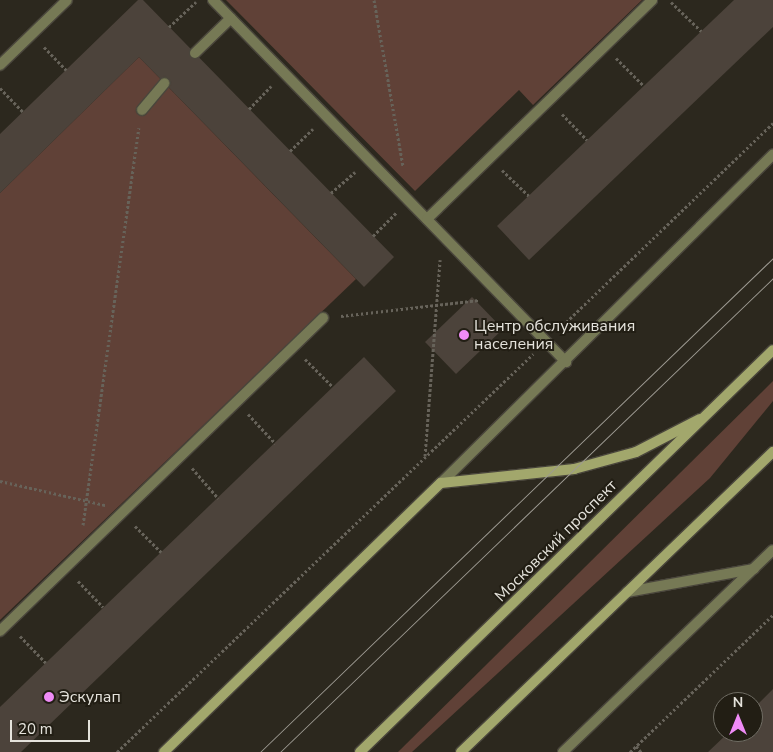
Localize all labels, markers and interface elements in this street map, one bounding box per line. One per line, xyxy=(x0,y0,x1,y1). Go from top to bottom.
place label: Центр обслуживания населения xyxy=(474,316,635,354)
marker: Центр обслуживания населения xyxy=(458,329,470,341)
street label: Московский проспект xyxy=(491,476,621,606)
place label: Эскулап xyxy=(59,687,121,707)
marker: Эскулап xyxy=(43,691,55,703)
north arrow xyxy=(713,692,763,742)
text: N xyxy=(733,693,743,712)
scale bar xyxy=(12,710,92,742)
text: 20 m xyxy=(18,719,53,739)

